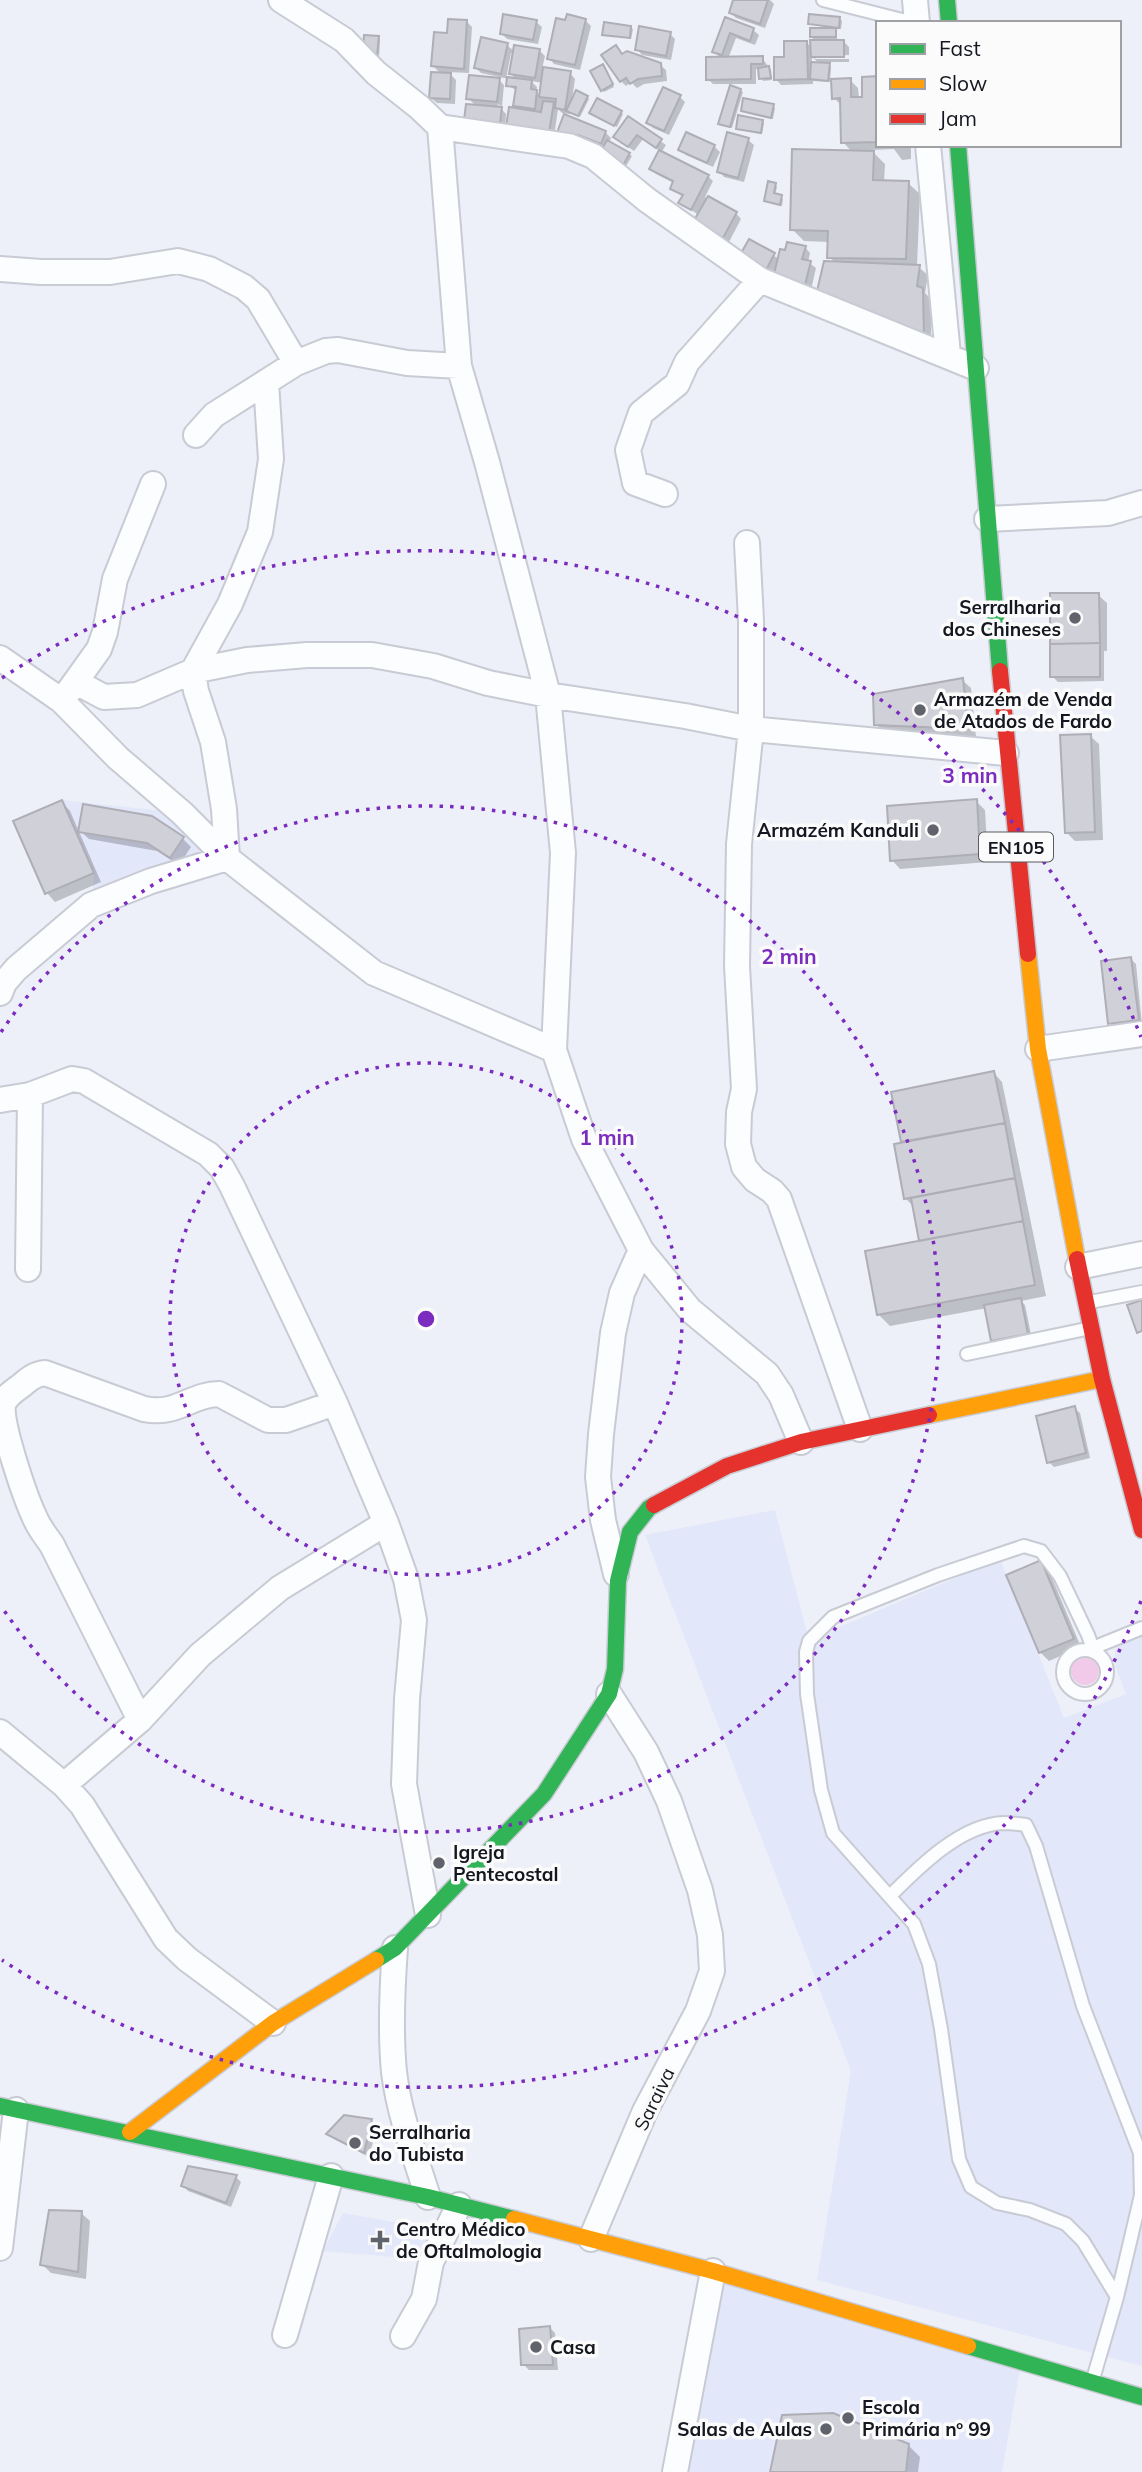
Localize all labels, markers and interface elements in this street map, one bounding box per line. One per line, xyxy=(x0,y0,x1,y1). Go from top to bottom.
legend xyxy=(876,21,1121,147)
text: Fast xyxy=(939,35,981,61)
text: Slow xyxy=(939,70,987,96)
text: Jam xyxy=(939,105,977,131)
place label: Serralharia dos Chineses xyxy=(942,595,1061,641)
marker: Serralharia dos Chineses xyxy=(1067,610,1083,626)
place label: Armazém de Venda de Atados de Fardo xyxy=(934,687,1112,733)
marker: Armazém de Venda de Atados de Fardo xyxy=(912,702,928,718)
text: 3 min xyxy=(942,762,998,788)
place label: Armazém Kanduli xyxy=(757,818,919,842)
marker: Armazém Kanduli xyxy=(925,822,941,838)
road number: EN105 xyxy=(979,832,1053,862)
text: 2 min xyxy=(761,943,817,969)
text: 1 min xyxy=(579,1124,635,1150)
centre of rings xyxy=(414,1307,438,1331)
place label: Igreja Pentecostal xyxy=(453,1840,559,1886)
marker: Igreja Pentecostal xyxy=(431,1855,447,1871)
street label: Saraiva xyxy=(628,2064,680,2134)
place label: Serralharia do Tubista xyxy=(369,2120,471,2166)
marker: Serralharia do Tubista xyxy=(347,2135,363,2151)
place label: Centro Médico de Oftalmologia xyxy=(396,2217,542,2263)
marker: Centro Médico de Oftalmologia xyxy=(370,2230,390,2250)
place label: Casa xyxy=(550,2335,596,2359)
marker: Casa xyxy=(528,2339,544,2355)
place label: Escola Primária nº 99 xyxy=(862,2395,991,2441)
marker: Escola Primária nº 99 xyxy=(840,2410,856,2426)
place label: Salas de Aulas xyxy=(677,2417,812,2441)
marker: Salas de Aulas xyxy=(818,2421,834,2437)

